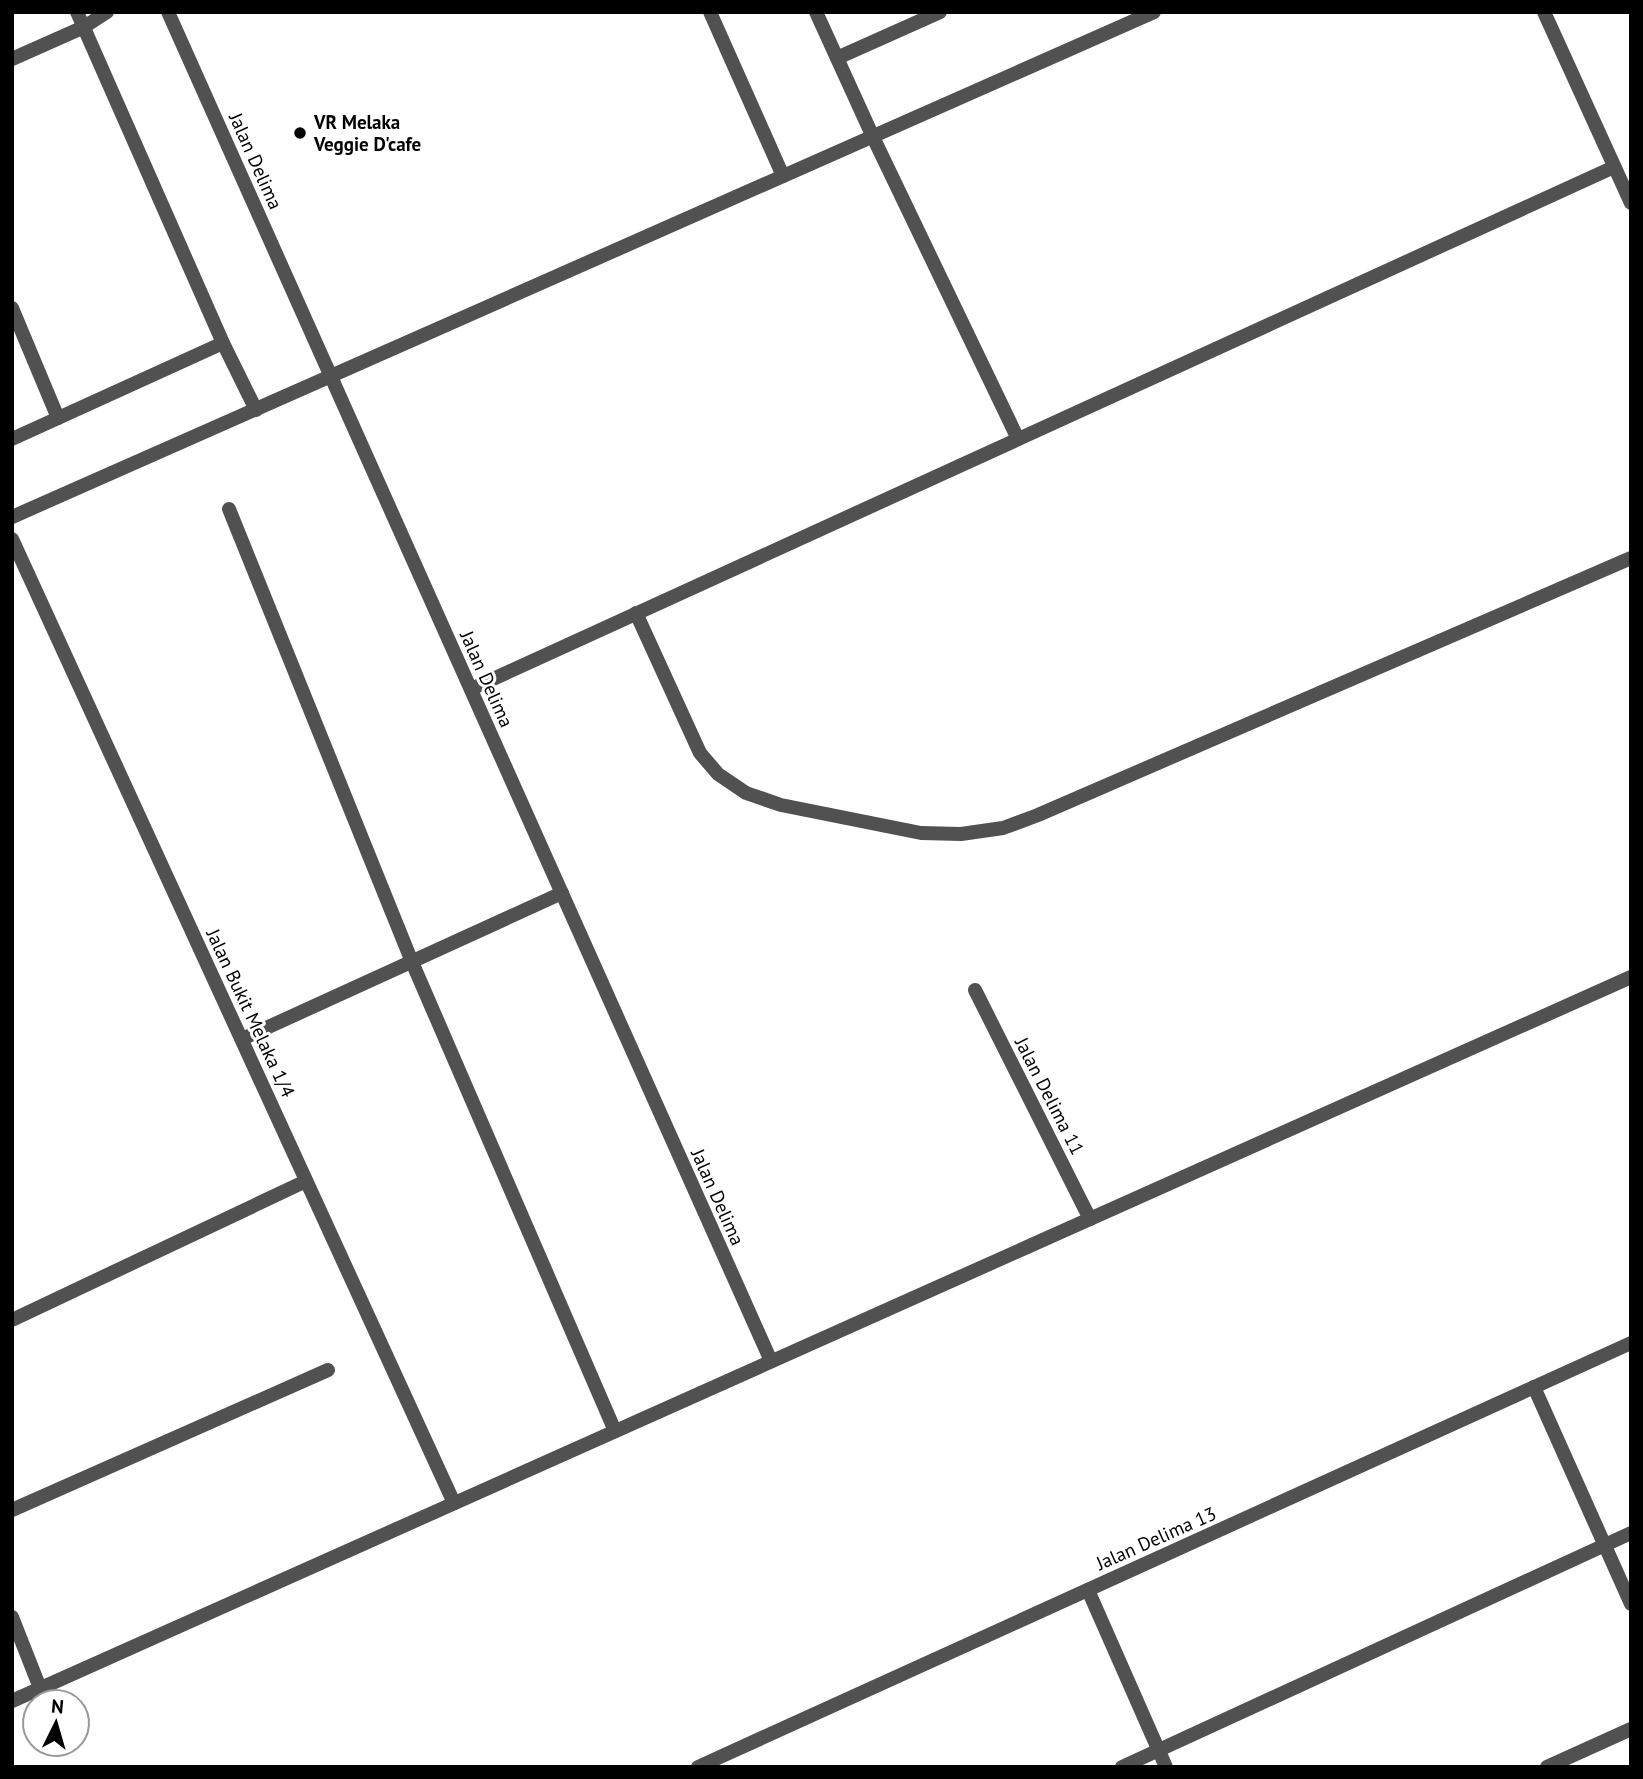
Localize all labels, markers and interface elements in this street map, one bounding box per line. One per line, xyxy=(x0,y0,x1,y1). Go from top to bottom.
street label: Jalan Delima xyxy=(224,108,288,213)
place label: VR Melaka Veggie D'cafe xyxy=(313,110,421,156)
marker: VR Melaka Veggie D'cafe xyxy=(292,125,308,141)
street label: Jalan Delima xyxy=(455,626,519,731)
street label: Jalan Bukit Melaka 1/4 xyxy=(201,924,301,1101)
street label: Jalan Delima 11 xyxy=(1010,1032,1090,1159)
street label: Jalan Delima xyxy=(686,1144,750,1249)
street label: Jalan Delima 13 xyxy=(1091,1501,1220,1576)
north arrow xyxy=(21,1688,91,1758)
text: N xyxy=(50,1694,65,1719)

